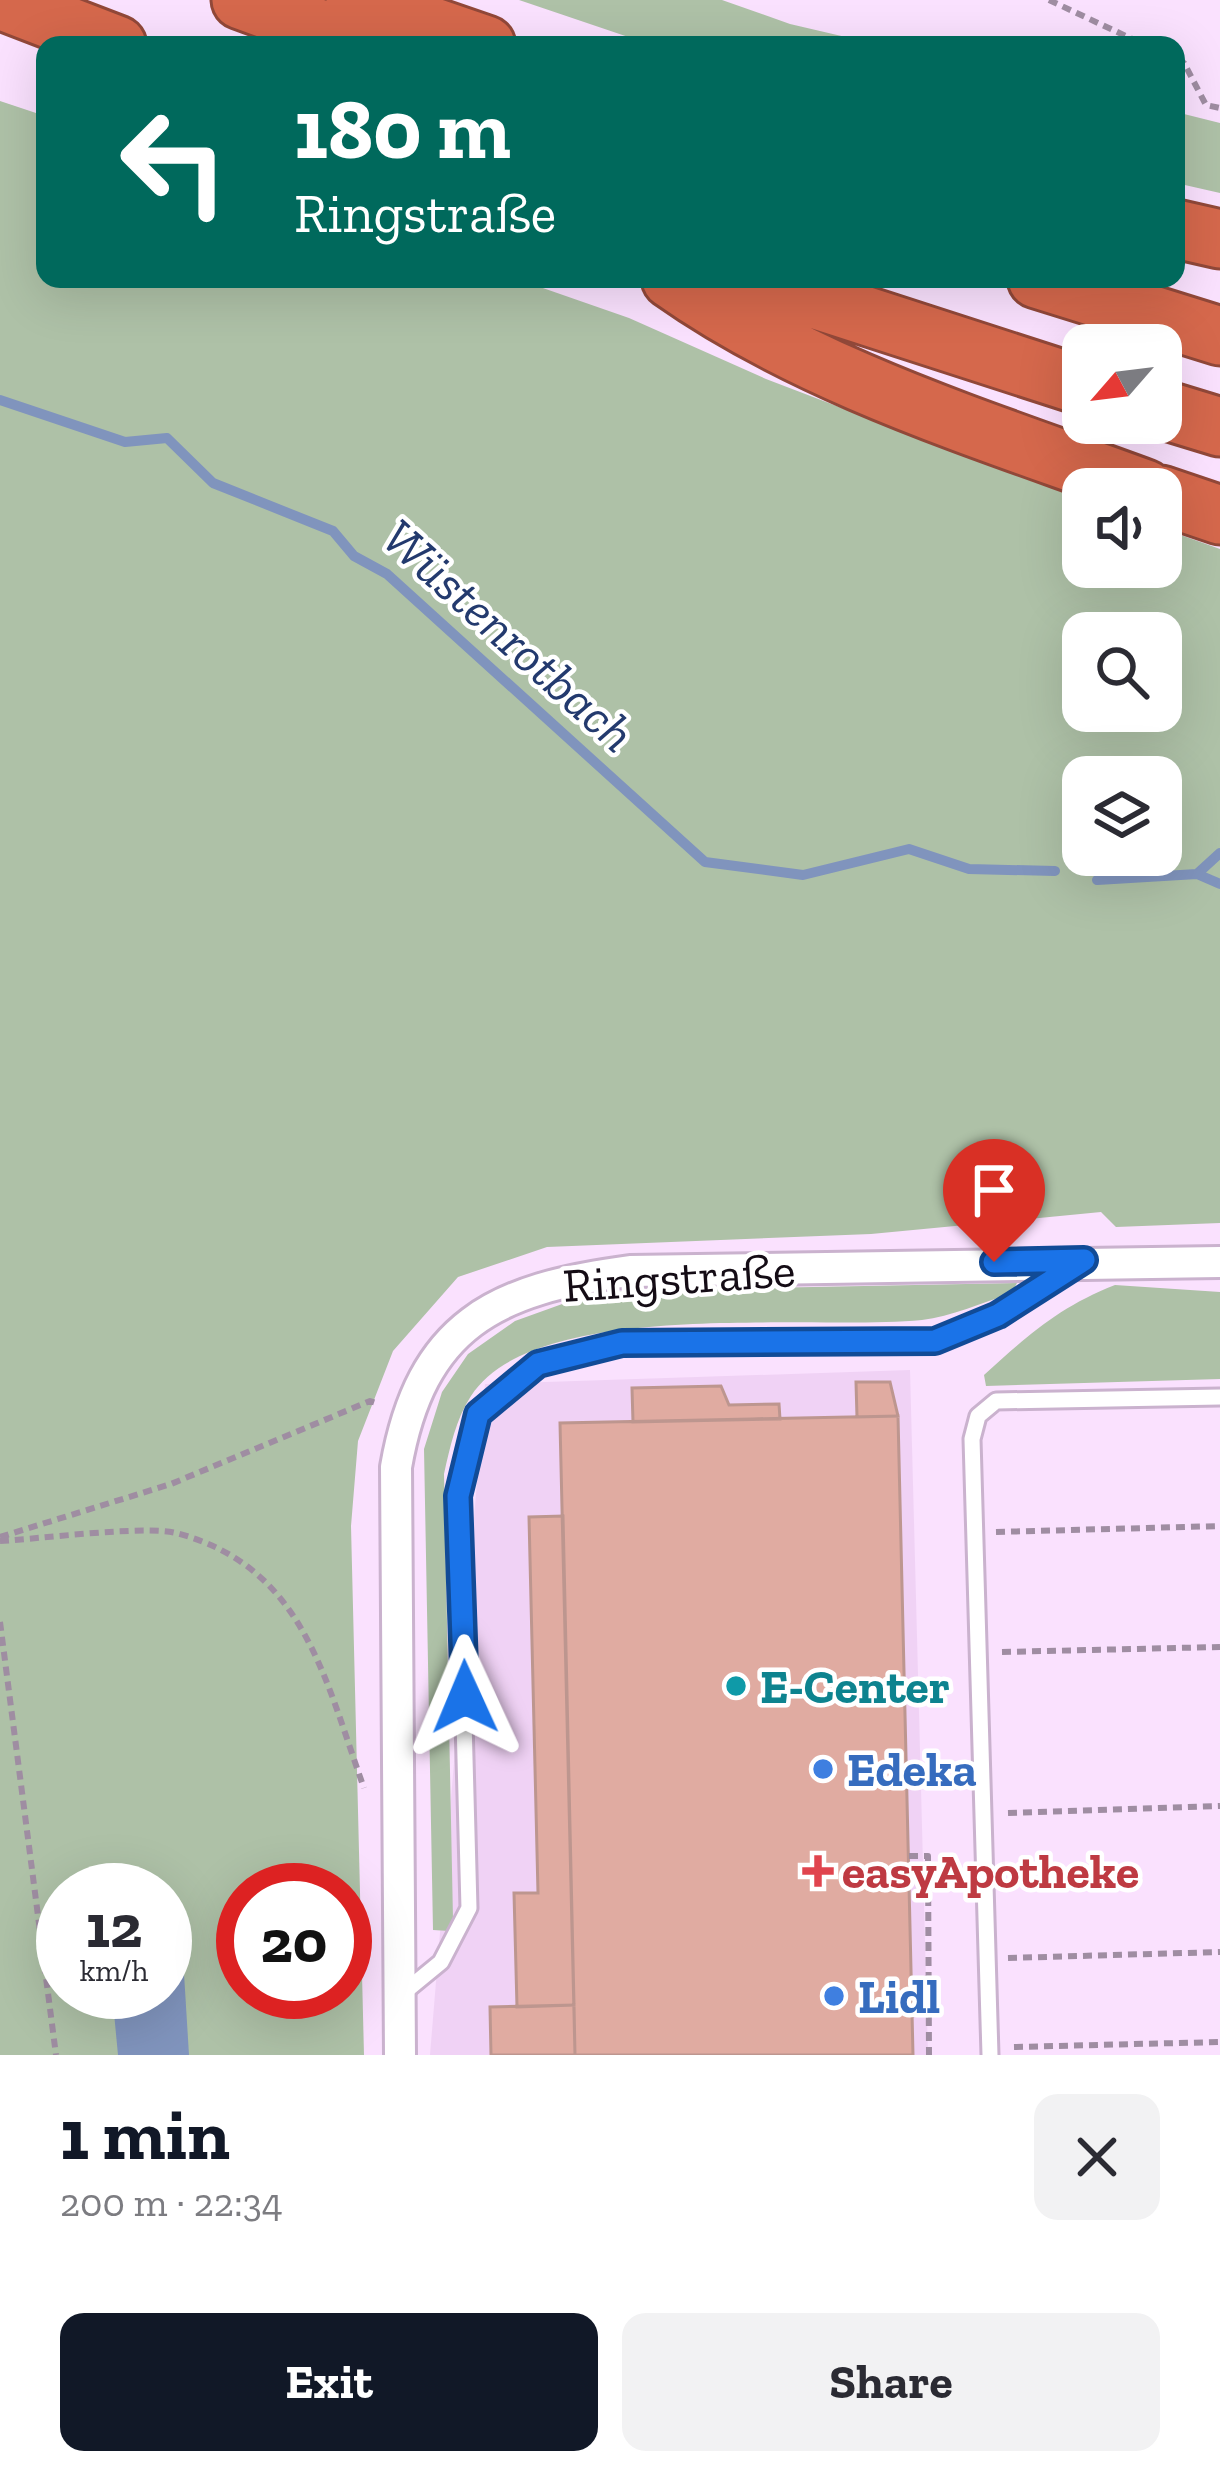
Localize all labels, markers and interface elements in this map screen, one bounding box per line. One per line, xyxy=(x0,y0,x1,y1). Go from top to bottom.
text: 180 m xyxy=(294,79,511,180)
icon: left xyxy=(96,84,252,240)
text: Ringstraße xyxy=(294,181,556,246)
north arrow xyxy=(1062,324,1182,444)
map controls xyxy=(1062,324,1182,876)
button: sound xyxy=(1062,468,1182,588)
water label: Wüstenrotbach xyxy=(370,506,647,765)
button: search xyxy=(1062,612,1182,732)
button: layers xyxy=(1062,756,1182,876)
pin xyxy=(943,1139,1045,1262)
icon: arrive xyxy=(961,1157,1027,1223)
street label: Ringstraße xyxy=(561,1241,797,1314)
position arrow xyxy=(402,1634,528,1760)
place label: E-Center xyxy=(760,1658,950,1715)
marker: E-Center xyxy=(723,1673,749,1699)
place label: Edeka xyxy=(847,1741,977,1798)
marker: Edeka xyxy=(810,1756,836,1782)
place label: easyApotheke xyxy=(842,1843,1139,1900)
marker: easyApotheke xyxy=(805,1858,831,1884)
speed limit sign: 20 xyxy=(216,1863,372,2019)
text: 12 xyxy=(86,1890,142,1962)
text: km/h xyxy=(80,1953,148,1989)
place label: Lidl xyxy=(858,1968,940,2025)
marker: Lidl xyxy=(821,1983,847,2009)
text: 1 min xyxy=(60,2091,230,2177)
button: close xyxy=(1034,2094,1160,2220)
text: 200 m · 22:34 xyxy=(60,2179,283,2226)
button: Exit xyxy=(60,2313,598,2451)
button: Share xyxy=(622,2313,1160,2451)

